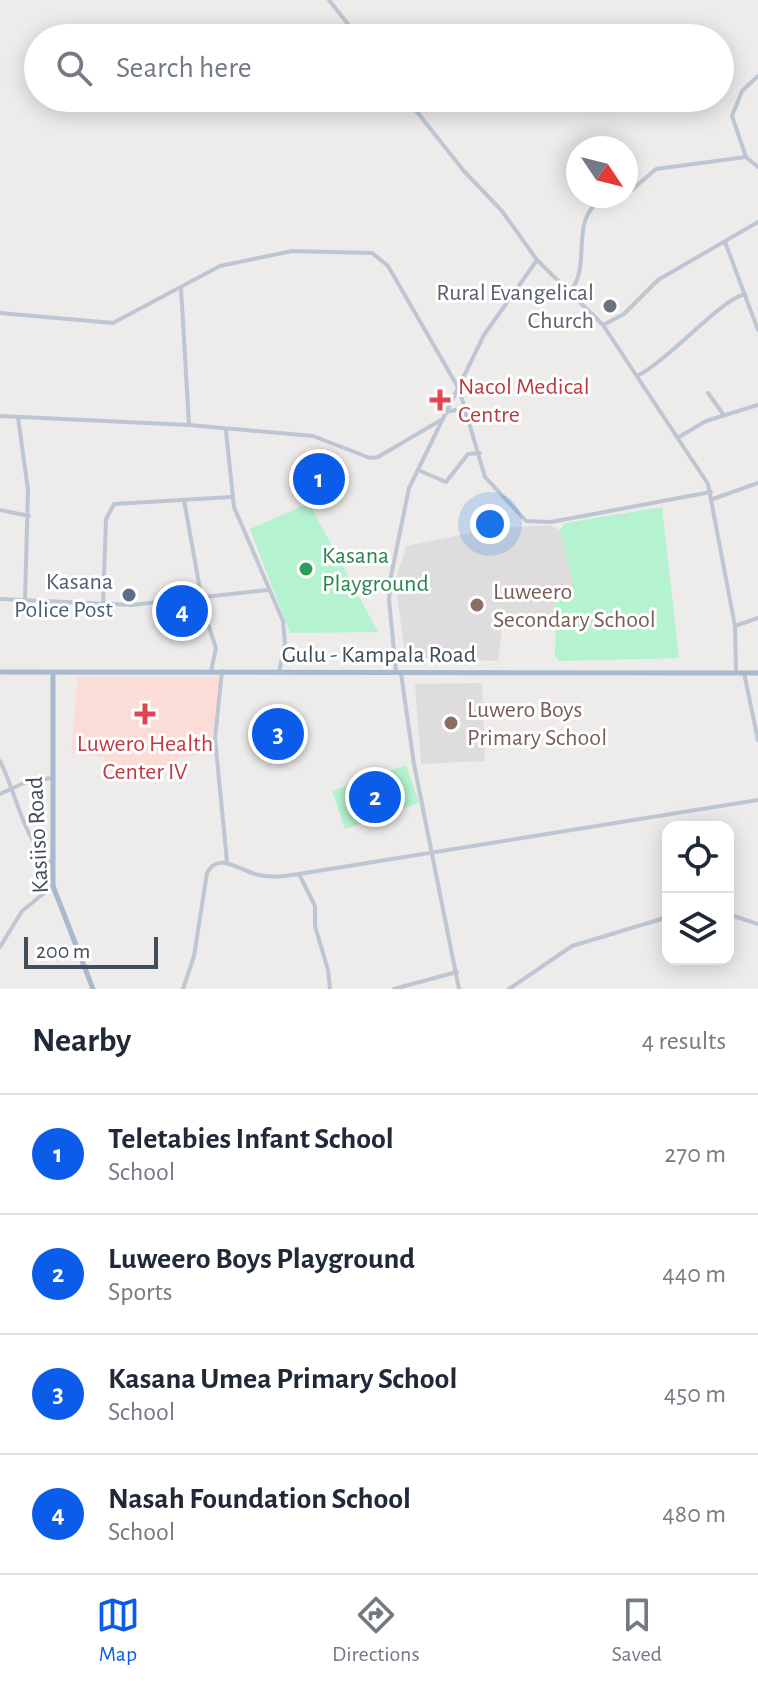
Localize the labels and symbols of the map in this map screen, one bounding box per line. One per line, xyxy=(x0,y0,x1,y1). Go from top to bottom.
north arrow xyxy=(566,136,638,208)
place label: Rural Evangelical Church xyxy=(436,281,594,333)
marker: Rural Evangelical Church xyxy=(601,297,619,315)
place label: Nacol Medical Centre xyxy=(458,375,590,427)
marker: Nacol Medical Centre xyxy=(429,389,451,411)
pin: 1 xyxy=(293,449,345,509)
your location xyxy=(470,504,510,544)
place label: Kasana Playground xyxy=(322,544,429,596)
marker: Kasana Playground xyxy=(297,560,315,578)
place label: Kasana Police Post xyxy=(14,570,113,622)
place label: Luweero Secondary School xyxy=(493,580,656,632)
pin: 4 xyxy=(156,581,208,641)
marker: Kasana Police Post xyxy=(120,586,138,604)
marker: Luweero Secondary School xyxy=(468,596,486,614)
street label: Gulu - Kampala Road xyxy=(282,643,476,667)
place label: Luwero Boys Primary School xyxy=(467,698,607,750)
marker: Luwero Health Center IV xyxy=(134,703,156,725)
pin: 3 xyxy=(252,704,304,764)
marker: Luwero Boys Primary School xyxy=(442,714,460,732)
place label: Luwero Health Center IV xyxy=(77,732,213,784)
pin: 2 xyxy=(349,767,401,827)
street label: Kasiiso Road xyxy=(23,776,53,894)
scale bar xyxy=(24,933,158,969)

